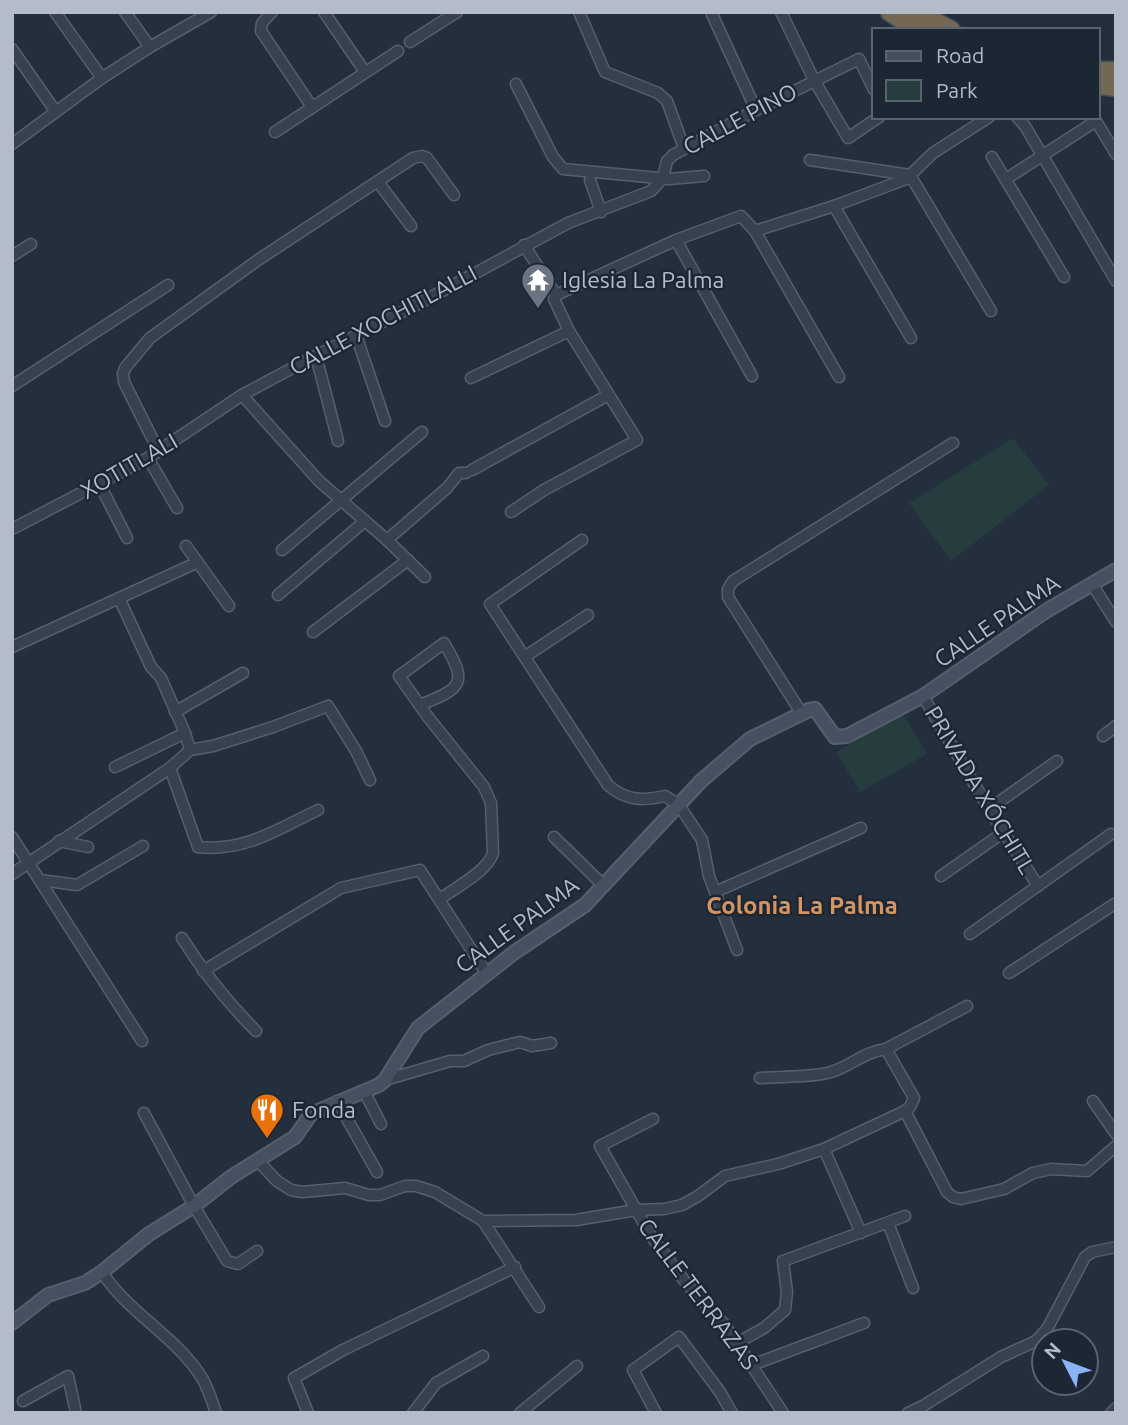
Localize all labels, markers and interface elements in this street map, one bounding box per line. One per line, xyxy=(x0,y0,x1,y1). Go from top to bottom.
legend xyxy=(872,28,1100,119)
text: Road xyxy=(936,43,984,67)
street label: CALLE PINO xyxy=(679,78,801,159)
text: Park xyxy=(936,78,978,102)
street label: CALLE XOCHITLALLI xyxy=(285,260,481,379)
temple icon: Iglesia La Palma xyxy=(519,261,557,310)
place label: Iglesia La Palma xyxy=(562,267,724,292)
street label: XOTITLALI xyxy=(76,428,182,503)
street label: CALLE PALMA xyxy=(929,570,1064,672)
street label: PRIVADA XÓCHITL xyxy=(921,701,1041,878)
street label: CALLE PALMA xyxy=(450,872,583,977)
district label: Colonia La Palma xyxy=(706,892,898,919)
restaurant icon: Fonda xyxy=(248,1091,286,1140)
place label: Fonda xyxy=(292,1097,356,1122)
street label: CALLE TERRAZAS xyxy=(634,1213,763,1374)
north arrow xyxy=(1030,1327,1100,1397)
text: N xyxy=(1039,1338,1065,1363)

